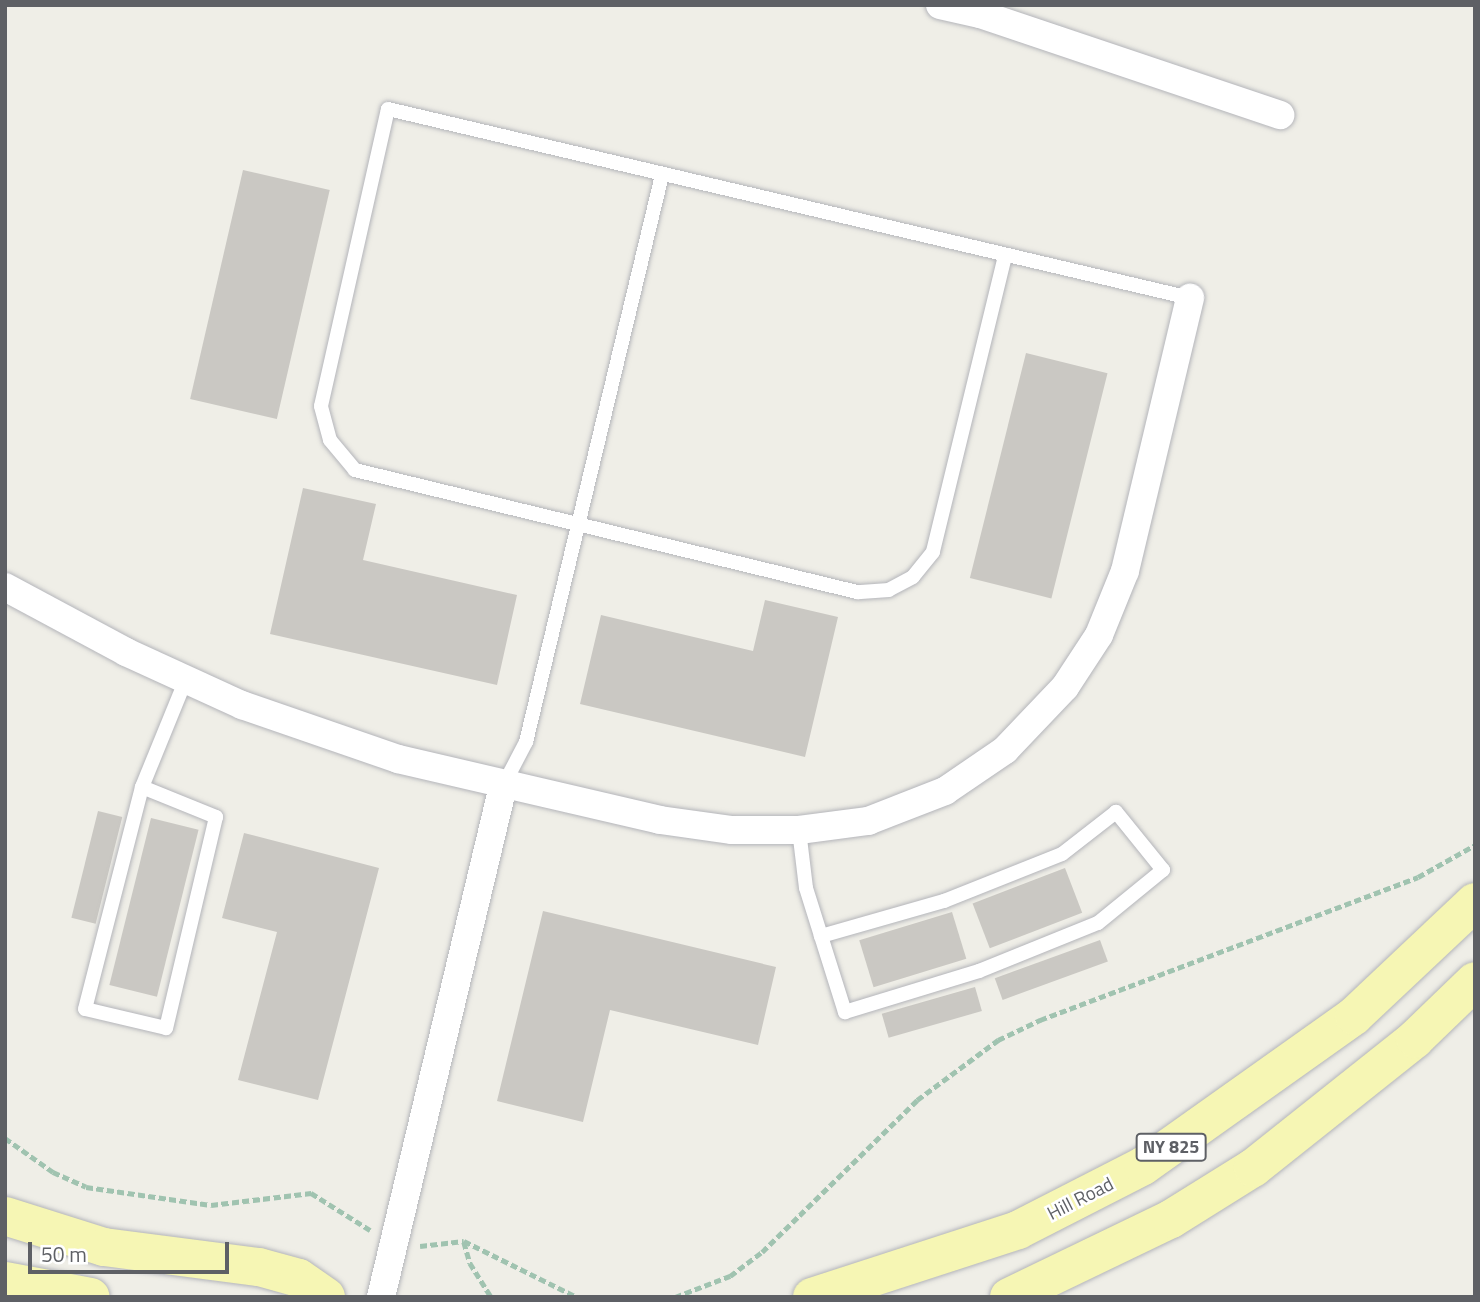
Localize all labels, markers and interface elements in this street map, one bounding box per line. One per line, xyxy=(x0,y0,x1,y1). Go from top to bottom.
road number: NY 825 xyxy=(1134,1132,1208,1162)
street label: Hill Road xyxy=(1043,1172,1117,1224)
scale bar xyxy=(32,1228,233,1272)
text: 50 m xyxy=(41,1238,87,1270)

